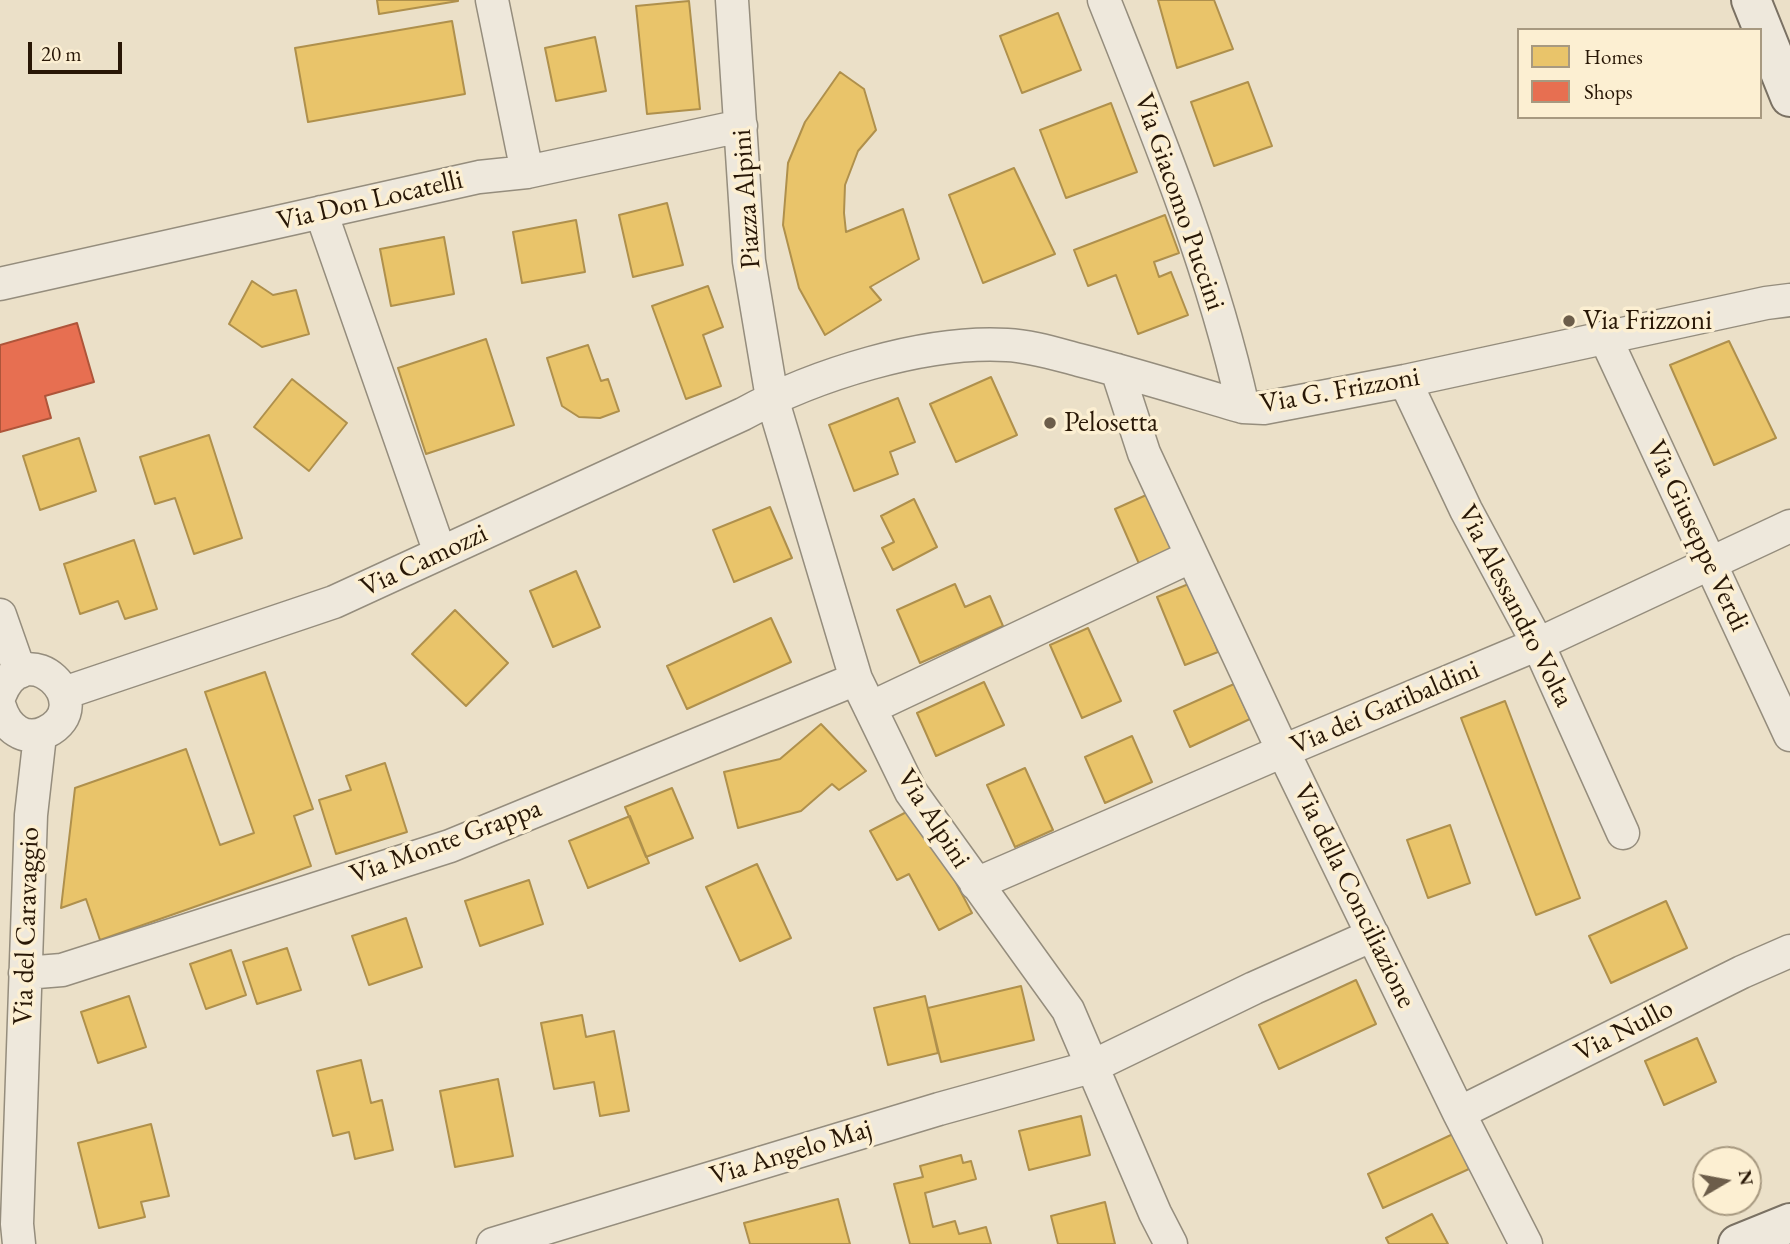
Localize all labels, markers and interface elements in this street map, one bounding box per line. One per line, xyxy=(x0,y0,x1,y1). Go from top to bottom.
scale bar xyxy=(32,28,126,72)
legend xyxy=(1517,28,1762,119)
text: 20 m xyxy=(41,40,82,67)
text: Homes xyxy=(1584,43,1643,70)
text: Shops xyxy=(1584,78,1633,105)
street label: Via Giacomo Puccini xyxy=(1126,89,1232,315)
street label: Piazza Alpini xyxy=(725,128,769,270)
street label: Via Don Locatelli xyxy=(274,163,466,239)
place label: Via Frizzoni xyxy=(1583,304,1712,338)
marker: Via Frizzoni xyxy=(1561,313,1577,329)
street label: Via G. Frizzoni xyxy=(1258,360,1422,422)
place label: Pelosetta xyxy=(1064,406,1158,440)
marker: Pelosetta xyxy=(1042,415,1058,431)
street label: Via Giuseppe Verdi xyxy=(1638,435,1756,637)
street label: Via Alessandro Volta xyxy=(1450,499,1580,713)
street label: Via Camozzi xyxy=(355,517,493,605)
street label: Via dei Garibaldini xyxy=(1286,653,1484,763)
street label: Via Alpini xyxy=(889,763,977,875)
street label: Via della Conciliazione xyxy=(1285,778,1423,1014)
street label: Via Monte Grappa xyxy=(346,792,546,892)
street label: Via del Caravaggio xyxy=(7,826,47,1026)
street label: Via Nullo xyxy=(1569,992,1679,1070)
street label: Via Angelo Maj xyxy=(706,1112,876,1194)
north arrow xyxy=(1692,1146,1762,1216)
text: N xyxy=(1733,1168,1760,1187)

